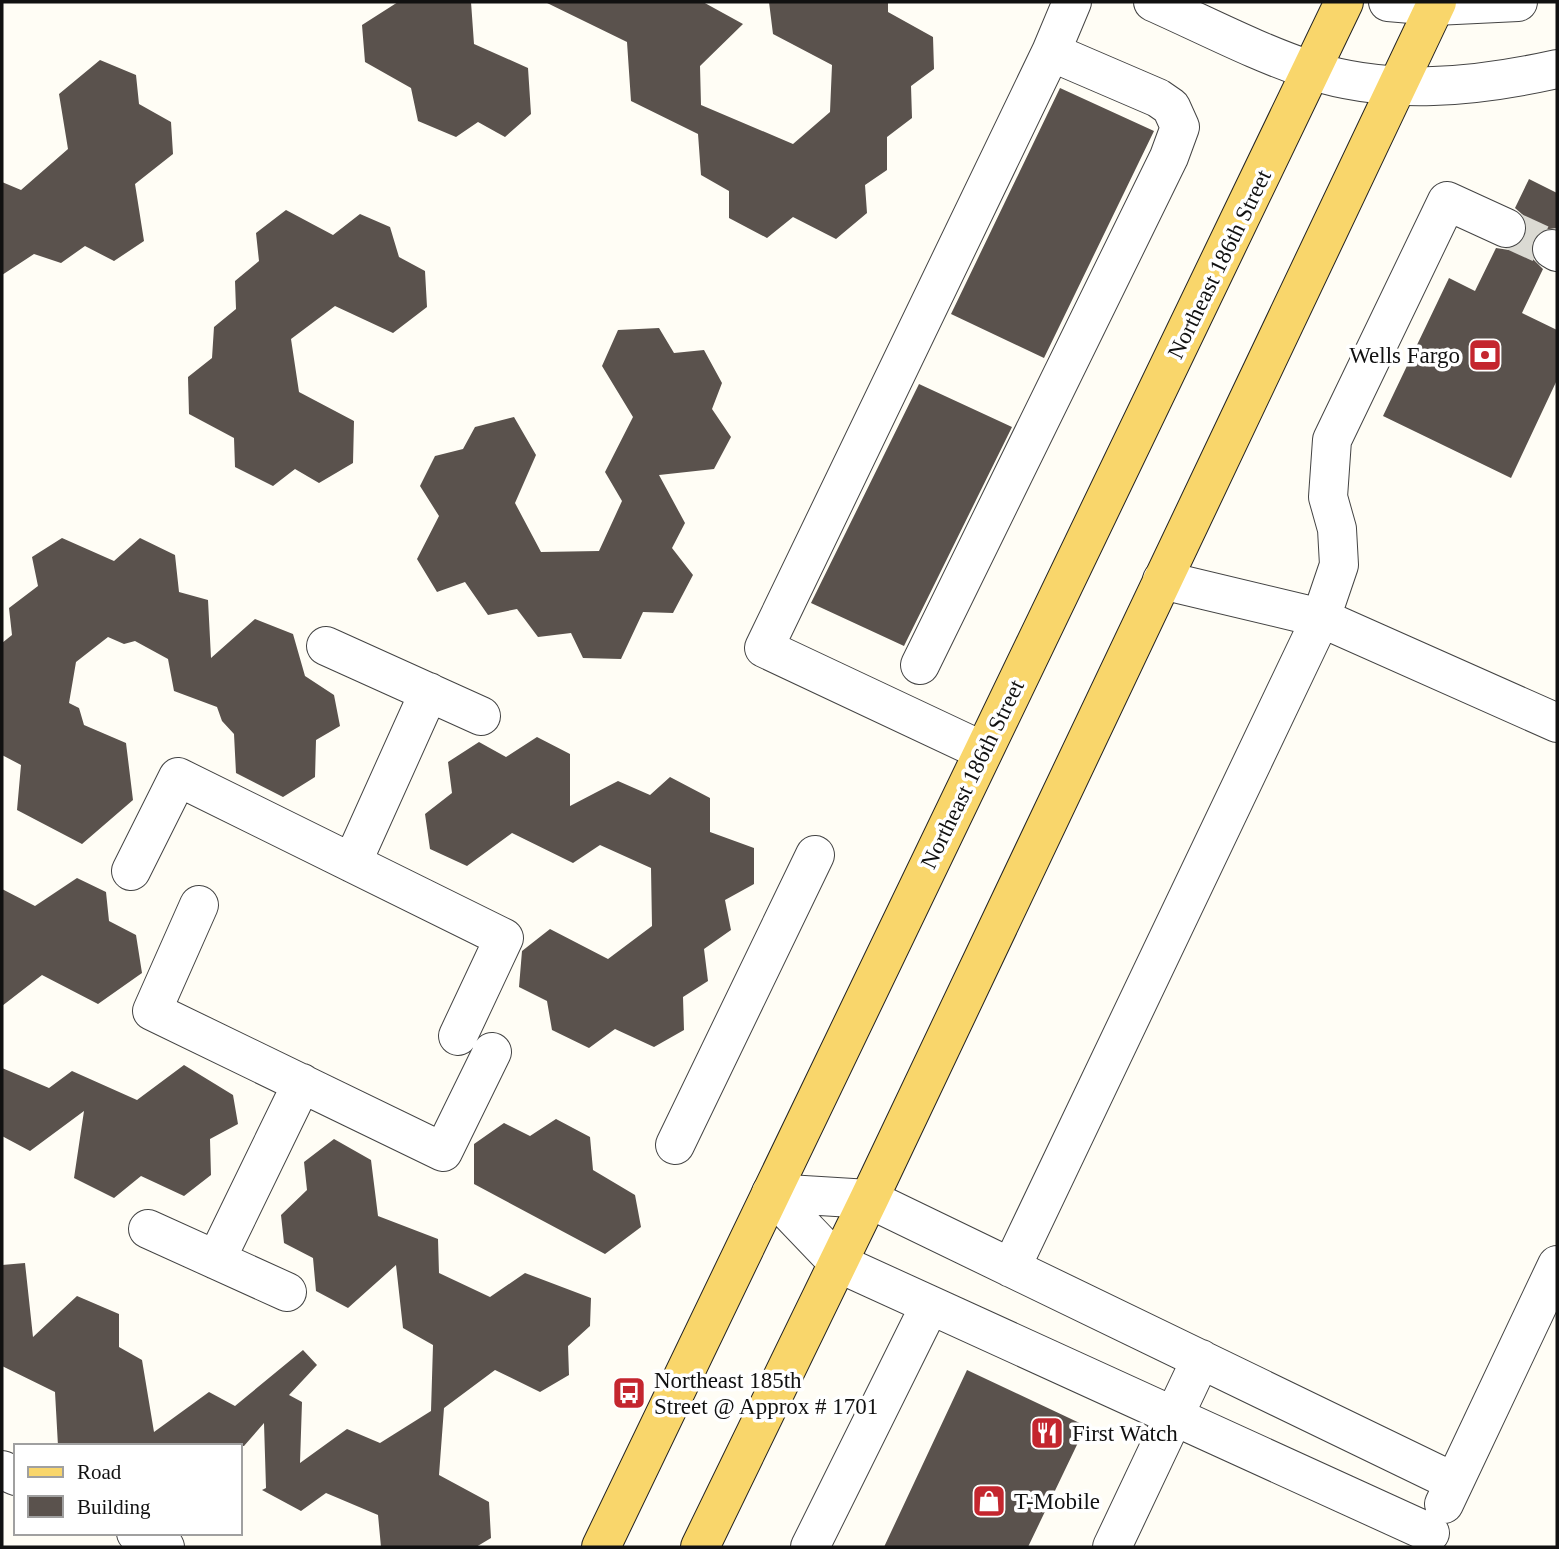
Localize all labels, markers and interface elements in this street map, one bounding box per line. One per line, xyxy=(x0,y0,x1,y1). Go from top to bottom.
street label: Northeast 186th Street xyxy=(1163,165,1276,363)
bank icon: Wells Fargo xyxy=(1466,336,1504,374)
place label: Wells Fargo xyxy=(1349,343,1460,368)
street label: Northeast 186th Street xyxy=(916,675,1029,873)
place label: Northeast 185th Street @ Approx # 1701 xyxy=(654,1368,878,1419)
bus stop icon: Northeast 185th Street @ Approx # 1701 xyxy=(610,1374,648,1412)
restaurant icon: First Watch xyxy=(1028,1414,1066,1452)
place label: First Watch xyxy=(1072,1421,1178,1446)
legend xyxy=(14,1444,242,1535)
text: Road xyxy=(77,1460,122,1484)
shop icon: T-Mobile xyxy=(970,1482,1008,1520)
place label: T-Mobile xyxy=(1014,1489,1100,1514)
text: Building xyxy=(77,1495,151,1519)

